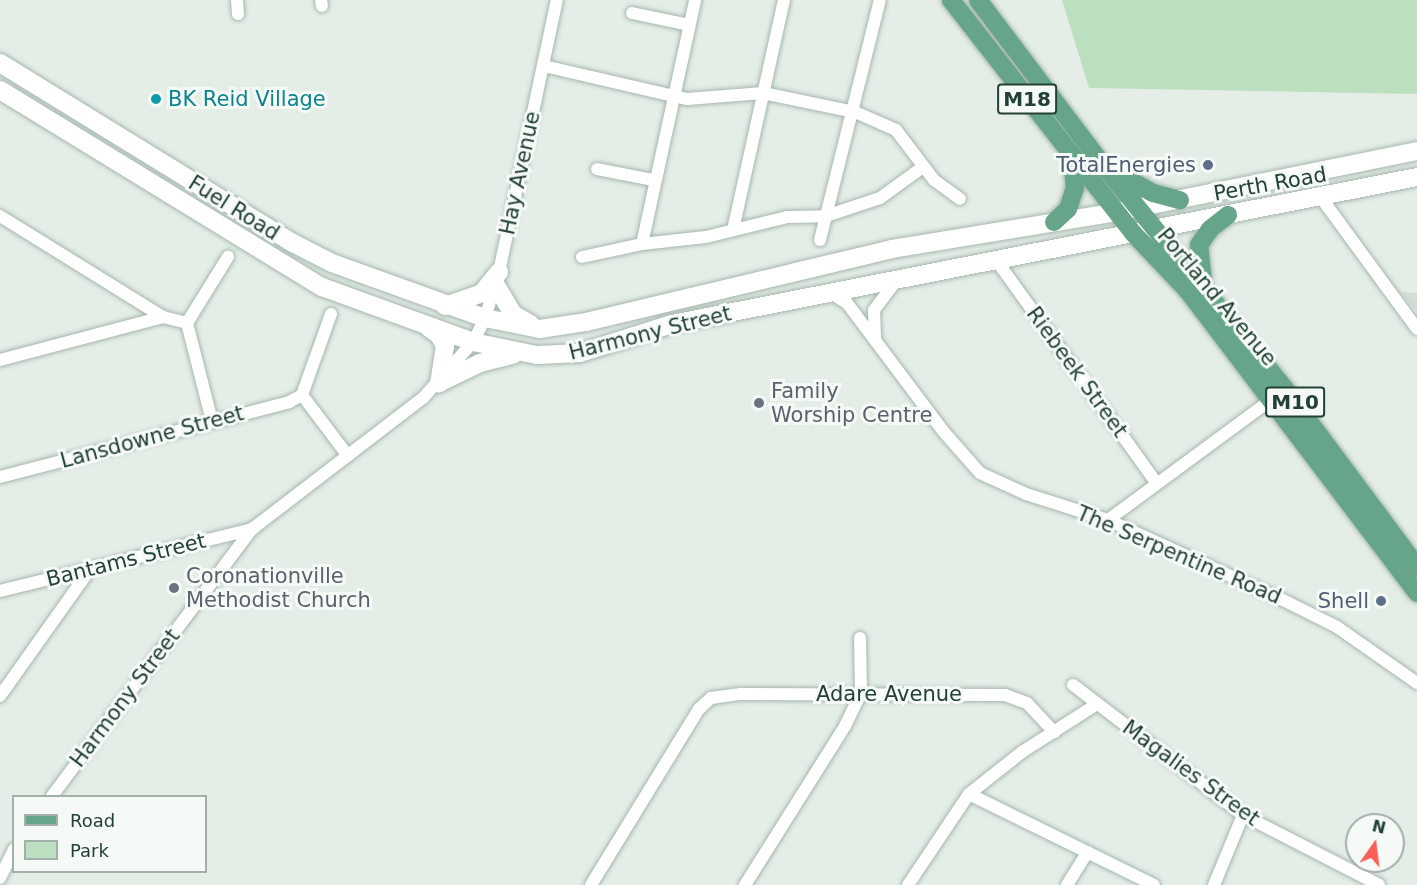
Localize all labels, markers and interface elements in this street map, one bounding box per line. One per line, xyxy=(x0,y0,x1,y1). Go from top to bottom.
road number: M18 xyxy=(997,82,1057,116)
place label: BK Reid Village xyxy=(168,86,326,112)
marker: BK Reid Village xyxy=(149,92,163,106)
street label: Hay Avenue xyxy=(495,109,545,237)
place label: TotalEnergies xyxy=(1056,152,1196,178)
marker: TotalEnergies xyxy=(1201,158,1215,172)
street label: Perth Road xyxy=(1211,162,1329,206)
street label: Fuel Road xyxy=(184,170,284,246)
street label: Portland Avenue xyxy=(1152,223,1282,371)
street label: Harmony Street xyxy=(566,301,734,365)
street label: Riebeek Street xyxy=(1021,302,1133,442)
place label: Family Worship Centre xyxy=(771,378,932,428)
road number: M10 xyxy=(1265,385,1325,419)
marker: Family Worship Centre xyxy=(752,396,766,410)
street label: Lansdowne Street xyxy=(58,400,246,474)
street label: The Serpentine Road xyxy=(1073,500,1285,610)
street label: Bantams Street xyxy=(44,528,208,592)
place label: Coronationville Methodist Church xyxy=(186,563,371,613)
marker: Coronationville Methodist Church xyxy=(167,581,181,595)
place label: Shell xyxy=(1318,588,1369,614)
marker: Shell xyxy=(1374,594,1388,608)
street label: Harmony Street xyxy=(65,624,185,772)
street label: Adare Avenue xyxy=(816,681,962,707)
street label: Magalies Street xyxy=(1118,715,1264,831)
legend xyxy=(12,795,207,873)
text: Road xyxy=(70,810,115,831)
north arrow xyxy=(1345,813,1405,873)
text: N xyxy=(1370,816,1388,838)
text: Park xyxy=(70,840,109,861)

